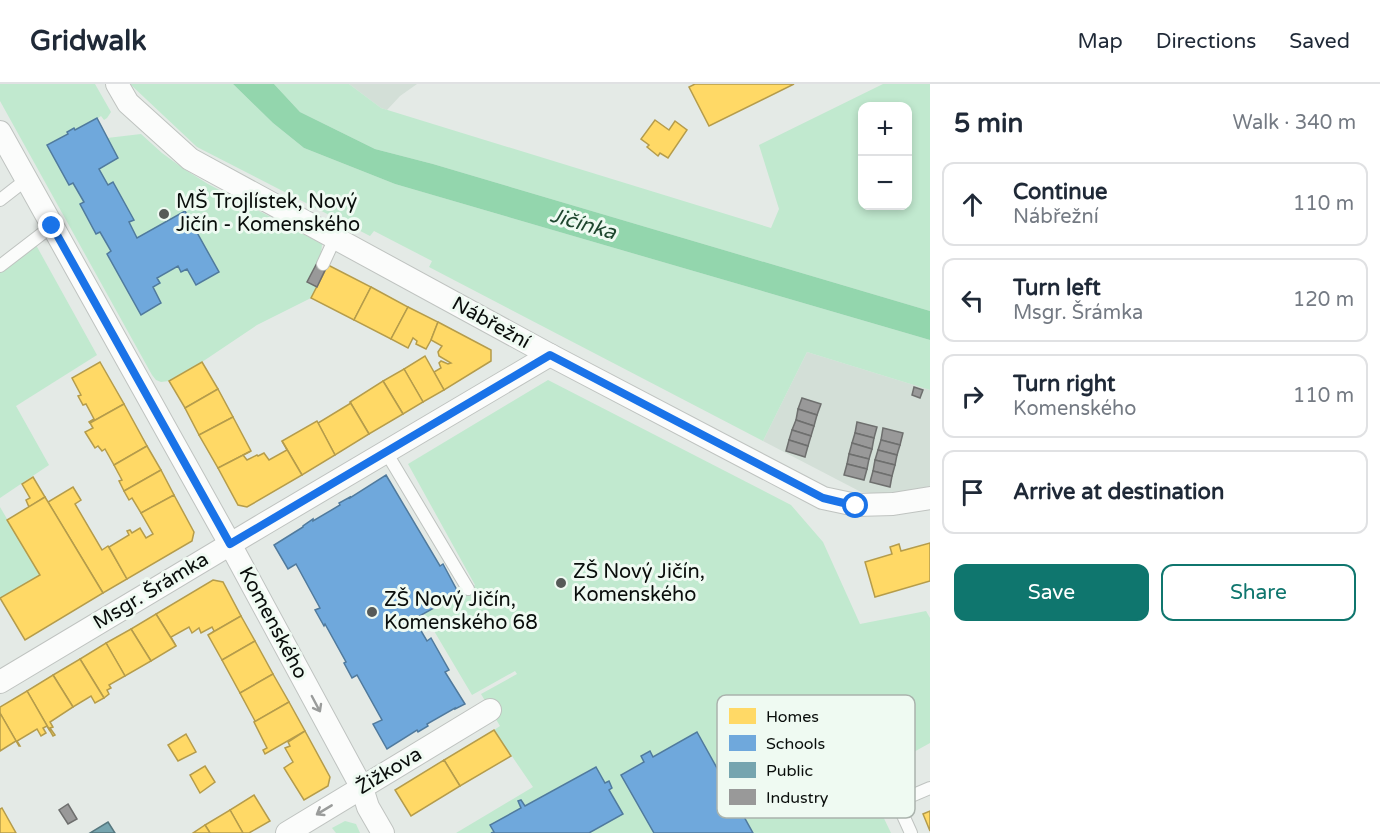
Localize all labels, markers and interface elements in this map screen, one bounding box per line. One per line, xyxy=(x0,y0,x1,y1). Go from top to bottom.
text: Gridwalk xyxy=(30,24,147,58)
text: Map xyxy=(1077,29,1123,54)
text: Directions xyxy=(1156,29,1256,54)
text: Saved xyxy=(1289,29,1350,54)
map controls xyxy=(858,102,912,210)
button: + xyxy=(858,102,912,156)
text: 5 min xyxy=(954,108,1023,139)
text: Walk · 340 m xyxy=(1233,111,1356,135)
button: − xyxy=(858,156,912,210)
text: Continue xyxy=(1013,179,1108,205)
icon: ahead xyxy=(956,188,989,221)
place label: MŠ Trojlístek, Nový Jičín - Komenského xyxy=(176,189,360,237)
text: 110 m xyxy=(1293,192,1354,216)
water label: Jičínka xyxy=(547,203,620,246)
text: Nábřežní xyxy=(1013,205,1099,229)
marker: MŠ Trojlístek, Nový Jičín - Komenského xyxy=(157,207,171,221)
route end xyxy=(38,212,64,238)
text: Turn left xyxy=(1013,275,1101,301)
icon: left xyxy=(956,284,989,317)
text: 120 m xyxy=(1293,288,1354,312)
street label: Nábřežní xyxy=(448,292,534,354)
text: Msgr. Šrámka xyxy=(1013,301,1143,325)
text: Turn right xyxy=(1013,371,1115,397)
icon: right xyxy=(956,380,989,413)
text: 110 m xyxy=(1293,384,1354,408)
text: Komenského xyxy=(1013,397,1136,421)
icon: arrive xyxy=(956,476,989,509)
text: Arrive at destination xyxy=(1013,479,1224,505)
route start xyxy=(842,492,868,518)
street label: Msgr. Šrámka xyxy=(89,546,213,635)
place label: ZŠ Nový Jičín, Komenského xyxy=(573,559,705,607)
street label: Komenského xyxy=(233,563,313,683)
button: Save xyxy=(954,564,1149,621)
button: Share xyxy=(1161,564,1356,621)
marker: ZŠ Nový Jičín, Komenského xyxy=(554,576,568,590)
place label: ZŠ Nový Jičín, Komenského 68 xyxy=(384,587,538,635)
marker: ZŠ Nový Jičín, Komenského 68 xyxy=(365,605,379,619)
one-way arrow xyxy=(311,694,322,712)
legend xyxy=(717,695,915,818)
text: Homes xyxy=(766,707,819,727)
text: Schools xyxy=(766,734,825,754)
street label: Žižkova xyxy=(351,741,426,800)
text: Public xyxy=(766,761,813,781)
text: Industry xyxy=(766,788,829,808)
one-way arrow xyxy=(316,805,333,817)

